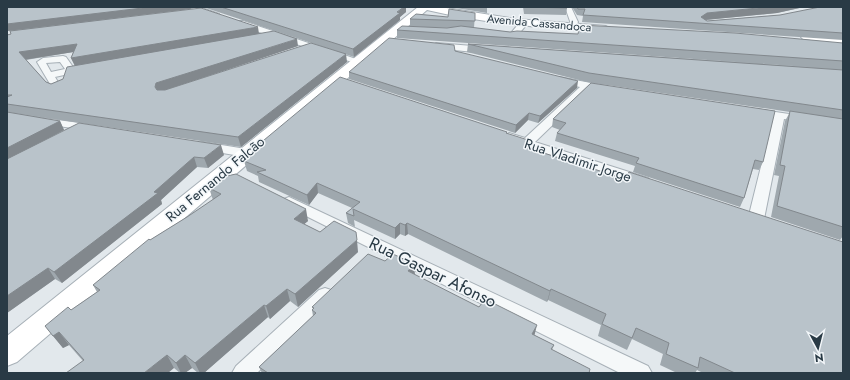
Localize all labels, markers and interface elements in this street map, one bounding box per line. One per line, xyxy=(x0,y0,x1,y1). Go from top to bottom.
street label: Avenida Cassandoca xyxy=(486,9,592,37)
street label: Rua Fernando Falcão xyxy=(161,131,269,226)
street label: Rua Vladimir Jorge xyxy=(522,133,634,187)
street label: Rua Gaspar Afonso xyxy=(365,231,501,313)
north arrow xyxy=(798,328,838,368)
text: N xyxy=(814,349,825,366)

